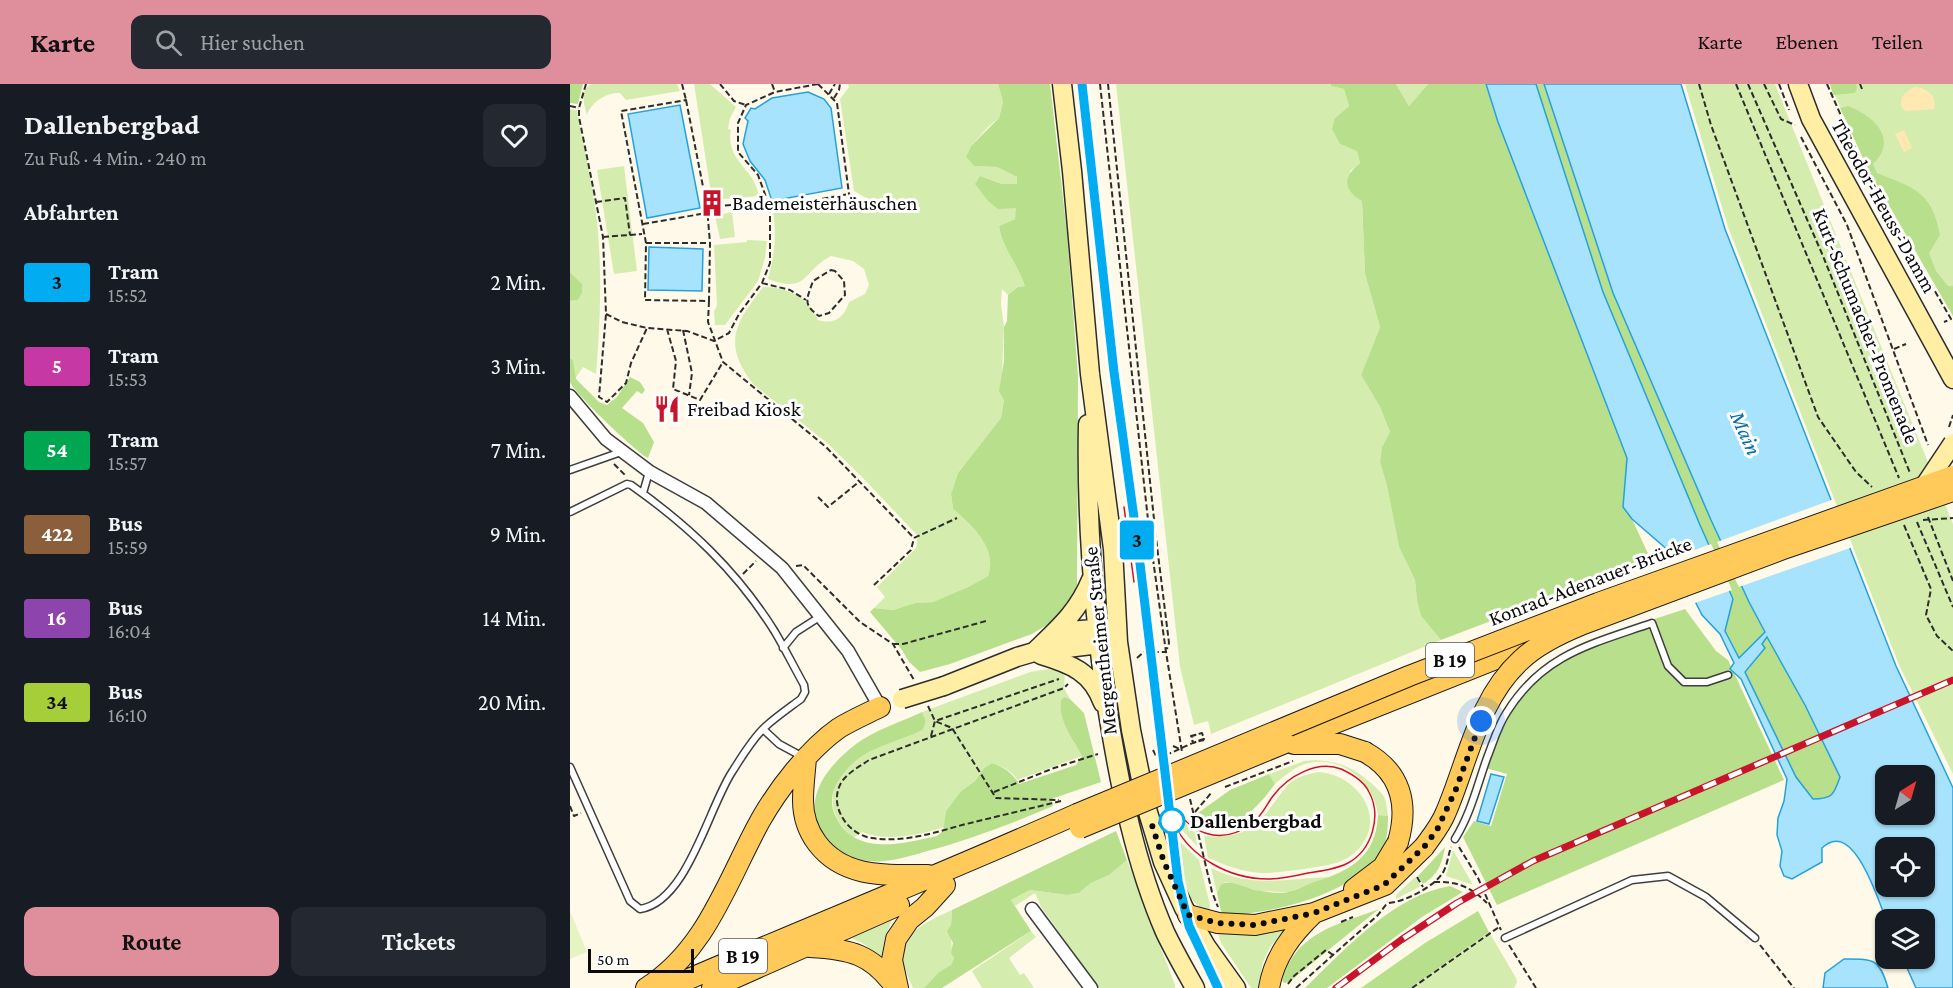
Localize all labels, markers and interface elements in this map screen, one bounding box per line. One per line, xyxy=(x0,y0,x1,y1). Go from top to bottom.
search box xyxy=(131,15,551,69)
icon: search xyxy=(152,26,185,59)
text: Karte xyxy=(30,27,95,58)
text: Hier suchen xyxy=(200,30,305,55)
text: Karte xyxy=(1697,30,1743,54)
text: Ebenen xyxy=(1776,30,1839,54)
text: Teilen xyxy=(1872,30,1923,54)
button: heart xyxy=(483,104,546,167)
text: Dallenbergbad xyxy=(24,109,200,140)
street label: Theodor-Heuss-Damm xyxy=(1826,115,1942,297)
text: Zu Fuß · 4 Min. · 240 m xyxy=(24,147,206,169)
building icon: Bademeisterhäuschen xyxy=(697,188,727,218)
place label: Bademeisterhäuschen xyxy=(732,191,917,215)
text: Abfahrten xyxy=(24,200,119,225)
street label: Kurt-Schumacher-Promenade xyxy=(1808,205,1924,447)
text: Tram xyxy=(108,259,159,284)
text: 3 xyxy=(52,270,62,294)
text: 2 Min. xyxy=(491,270,546,295)
text: 15:52 xyxy=(108,284,147,306)
text: Tram xyxy=(108,343,159,368)
text: 5 xyxy=(52,354,62,378)
text: 3 Min. xyxy=(491,354,546,379)
text: 15:53 xyxy=(108,368,147,390)
restaurant icon: Freibad Kiosk xyxy=(652,394,682,424)
place label: Freibad Kiosk xyxy=(687,397,801,421)
water label: Main xyxy=(1725,406,1767,459)
text: Tram xyxy=(108,427,159,452)
text: 54 xyxy=(46,438,68,462)
text: 7 Min. xyxy=(491,438,546,463)
text: 15:57 xyxy=(108,452,147,474)
text: Bus xyxy=(108,511,142,536)
line badge: 3 xyxy=(1118,520,1156,560)
text: 422 xyxy=(41,522,73,546)
text: 9 Min. xyxy=(490,522,546,547)
text: 3 xyxy=(1132,528,1142,552)
street label: Konrad-Adenauer-Brücke xyxy=(1485,531,1695,631)
text: 15:59 xyxy=(108,536,148,558)
street label: Mergentheimer Straße xyxy=(1078,546,1122,736)
text: Bus xyxy=(108,595,142,620)
text: 16 xyxy=(47,606,67,630)
text: 14 Min. xyxy=(482,606,546,631)
text: 16:04 xyxy=(108,620,151,642)
road number: B 19 xyxy=(1426,643,1474,677)
text: Bus xyxy=(108,679,142,704)
text: 34 xyxy=(46,690,68,714)
text: 20 Min. xyxy=(478,690,546,715)
text: 16:10 xyxy=(108,704,147,726)
your location xyxy=(1466,706,1496,736)
north arrow xyxy=(1875,765,1935,825)
map controls xyxy=(1875,765,1935,969)
marker: Dallenbergbad xyxy=(1159,808,1185,834)
place label: Dallenbergbad xyxy=(1190,809,1322,833)
button: locate xyxy=(1875,837,1935,897)
button: Route xyxy=(24,907,279,976)
button: Tickets xyxy=(291,907,546,976)
button: layers xyxy=(1875,909,1935,969)
road number: B 19 xyxy=(719,939,767,973)
scale bar xyxy=(588,946,694,974)
text: 50 m xyxy=(597,951,629,968)

